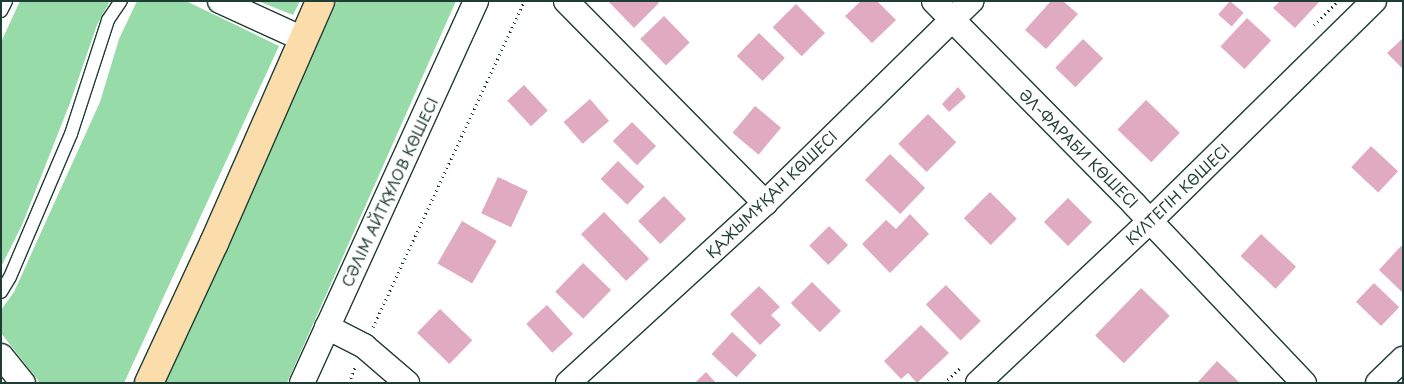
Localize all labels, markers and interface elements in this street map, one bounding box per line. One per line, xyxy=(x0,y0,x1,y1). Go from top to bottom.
street label: ӘЛ-ФАРАБИ КӨШЕСІ xyxy=(1016,85,1142,211)
street label: СӘЛІМ АЙТҚҰЛОВ КӨШЕСІ xyxy=(337,95,441,289)
street label: ҚАЖЫМҰҚАН КӨШЕСІ xyxy=(702,127,840,261)
street label: КҮЛТЕГІН КӨШЕСІ xyxy=(1121,140,1233,248)

